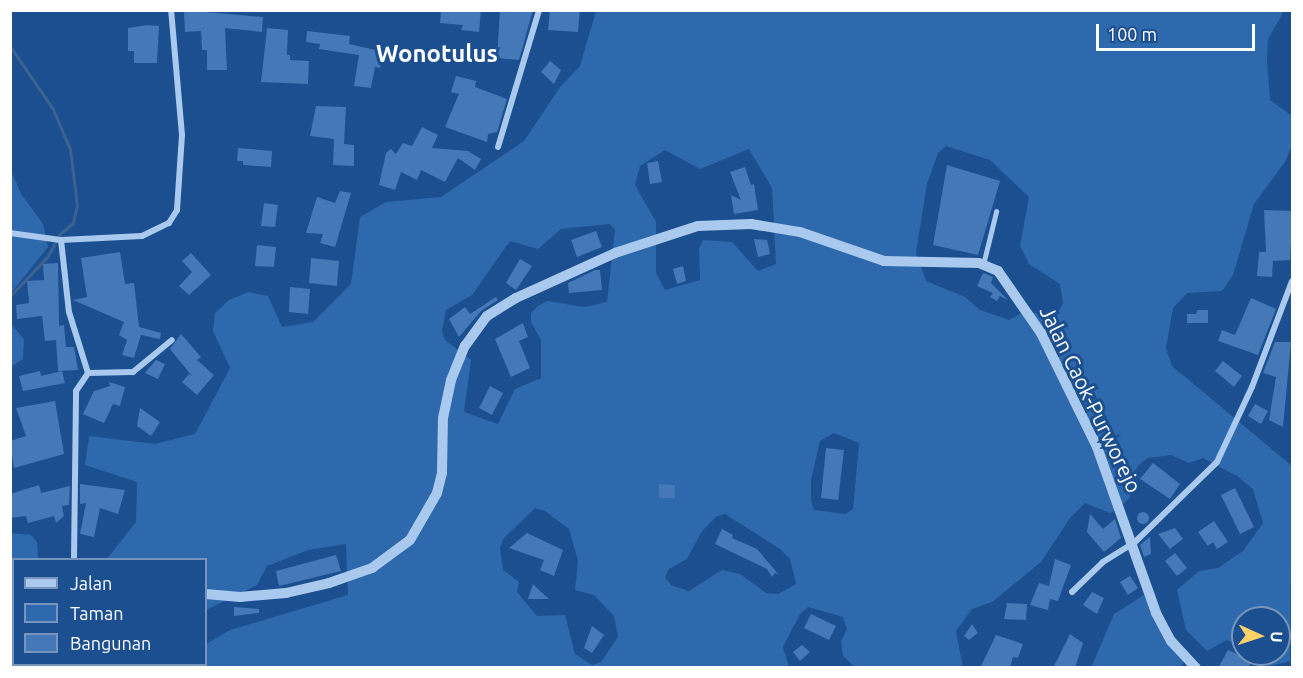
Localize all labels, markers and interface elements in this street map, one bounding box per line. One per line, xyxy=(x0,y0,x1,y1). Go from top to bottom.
scale bar xyxy=(1099,12,1258,50)
text: 100 m xyxy=(1107,24,1157,44)
district label: Wonotulus xyxy=(376,40,498,68)
street label: Jalan Caok-Purworejo xyxy=(1035,301,1147,497)
legend xyxy=(12,558,207,666)
text: Jalan xyxy=(70,573,112,593)
text: Taman xyxy=(70,603,124,623)
north arrow xyxy=(1231,606,1291,666)
text: U xyxy=(1268,631,1286,643)
text: Bangunan xyxy=(70,633,151,653)

